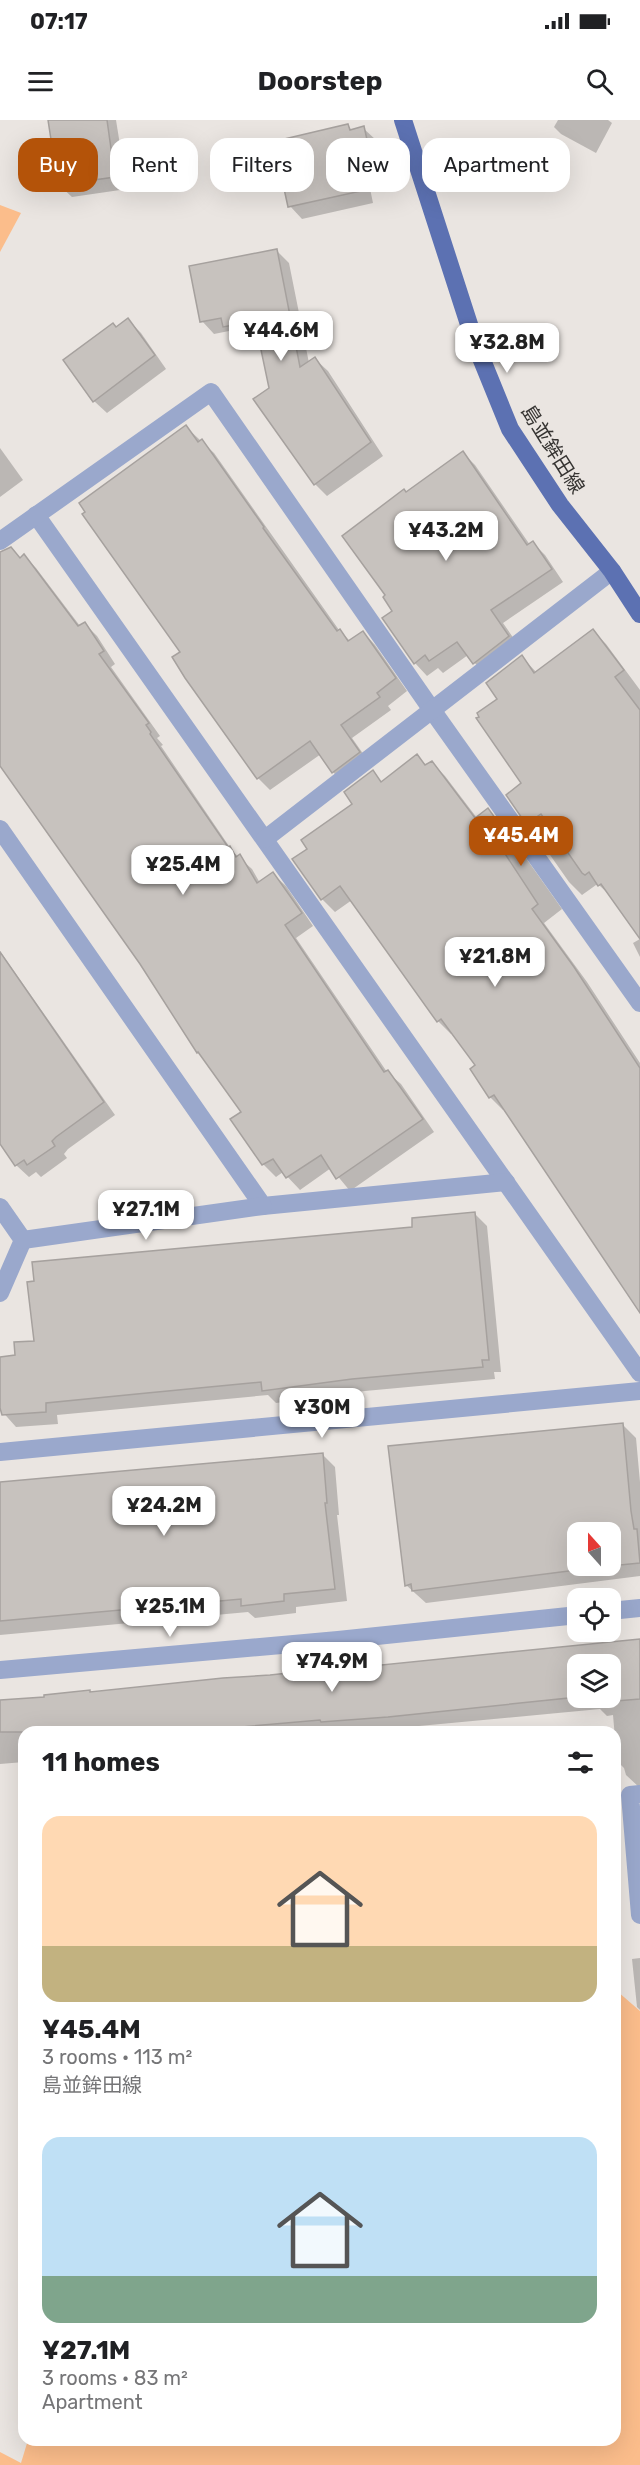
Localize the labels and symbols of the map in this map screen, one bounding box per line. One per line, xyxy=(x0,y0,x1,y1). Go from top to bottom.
pin: ¥44.6M xyxy=(232,311,330,362)
pin: ¥32.8M xyxy=(458,323,556,374)
street label: 島並鉾田線 xyxy=(516,400,590,498)
pin: ¥43.2M xyxy=(397,511,495,562)
pin: ¥45.4M xyxy=(472,816,570,867)
pin: ¥25.4M xyxy=(134,845,232,896)
pin: ¥21.8M xyxy=(446,937,544,988)
pin: ¥27.1M xyxy=(97,1190,195,1241)
pin: ¥30M xyxy=(286,1388,358,1439)
pin: ¥24.2M xyxy=(115,1486,213,1537)
north arrow xyxy=(567,1522,621,1576)
pin: ¥25.1M xyxy=(121,1587,219,1638)
pin: ¥74.9M xyxy=(283,1642,381,1693)

